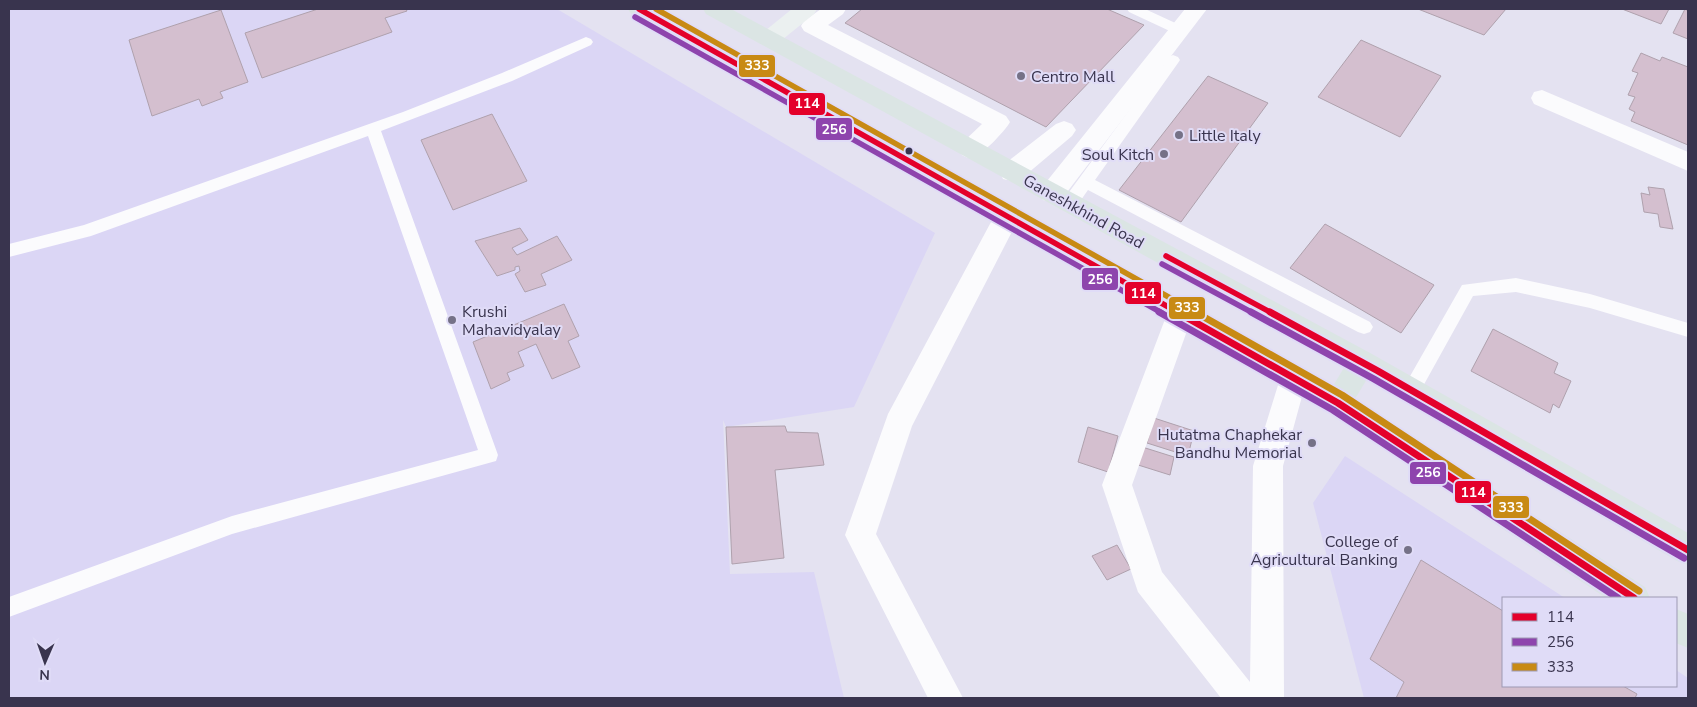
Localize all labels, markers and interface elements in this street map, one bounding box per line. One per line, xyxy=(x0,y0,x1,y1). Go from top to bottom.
line badge: 333 xyxy=(738,54,776,78)
text: 333 xyxy=(744,56,770,75)
place label: Centro Mall xyxy=(1031,66,1115,88)
marker: Centro Mall xyxy=(1015,70,1027,82)
line badge: 114 xyxy=(788,92,826,116)
text: 114 xyxy=(794,94,820,113)
line badge: 256 xyxy=(815,117,853,141)
text: 256 xyxy=(821,120,847,139)
place label: Little Italy xyxy=(1189,125,1261,147)
marker: Little Italy xyxy=(1173,129,1185,141)
place label: Soul Kitch xyxy=(1082,144,1154,166)
unlabelled marker xyxy=(904,146,914,156)
marker: Soul Kitch xyxy=(1158,148,1170,160)
street label: Ganeshkhind Road xyxy=(1019,170,1148,254)
line badge: 256 xyxy=(1081,267,1119,291)
text: 256 xyxy=(1087,270,1113,289)
line badge: 114 xyxy=(1124,281,1162,305)
text: 114 xyxy=(1130,284,1156,303)
line badge: 333 xyxy=(1168,296,1206,320)
text: 333 xyxy=(1174,298,1200,317)
place label: Krushi Mahavidyalay xyxy=(462,301,562,341)
marker: Krushi Mahavidyalay xyxy=(446,314,458,326)
place label: Hutatma Chaphekar Bandhu Memorial xyxy=(1157,424,1302,464)
marker: Hutatma Chaphekar Bandhu Memorial xyxy=(1306,437,1318,449)
line badge: 256 xyxy=(1409,461,1447,485)
text: 256 xyxy=(1415,463,1441,482)
line badge: 114 xyxy=(1454,480,1492,504)
text: 114 xyxy=(1460,483,1486,502)
line badge: 333 xyxy=(1492,495,1530,519)
text: 333 xyxy=(1498,498,1524,517)
place label: College of Agricultural Banking xyxy=(1251,531,1399,571)
marker: College of Agricultural Banking xyxy=(1402,544,1414,556)
legend xyxy=(1502,597,1677,687)
text: 114 xyxy=(1547,607,1574,627)
text: 256 xyxy=(1547,632,1574,652)
north arrow xyxy=(20,637,70,687)
text: 333 xyxy=(1547,657,1574,677)
text: N xyxy=(39,665,50,684)

